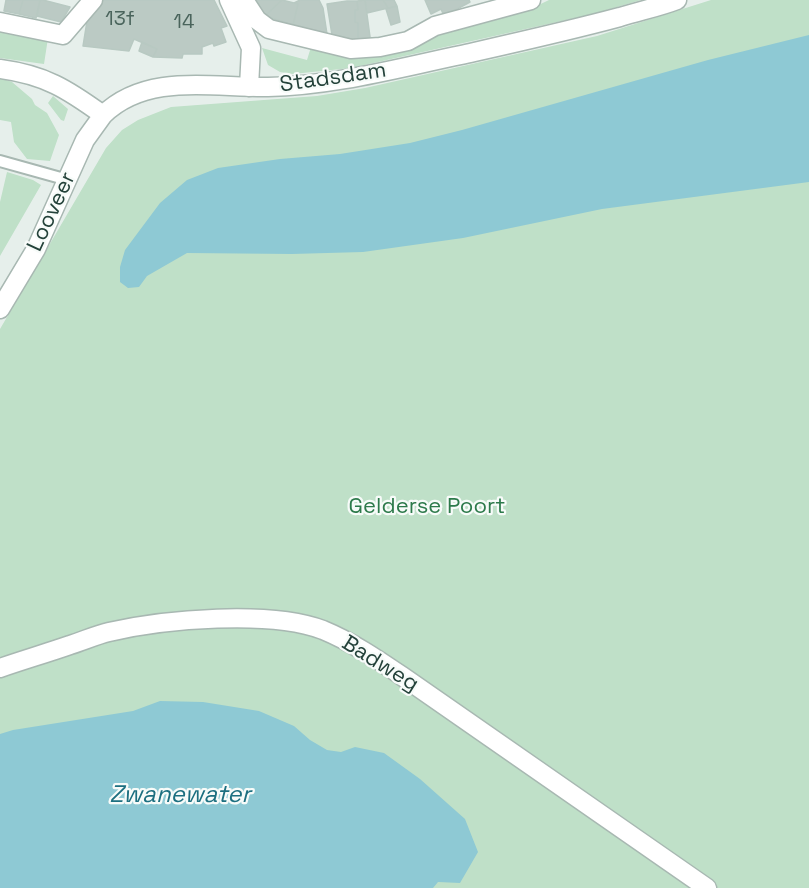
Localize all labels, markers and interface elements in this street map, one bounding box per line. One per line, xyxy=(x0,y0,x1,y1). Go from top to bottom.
house number: 13f xyxy=(105,8,135,32)
house number: 14 xyxy=(174,11,194,35)
street label: Stadsdam xyxy=(278,57,388,99)
street label: Looveer xyxy=(22,168,82,256)
park label: Gelderse Poort xyxy=(349,494,505,520)
street label: Badweg xyxy=(337,630,423,698)
water label: Zwanewater xyxy=(109,781,251,809)

